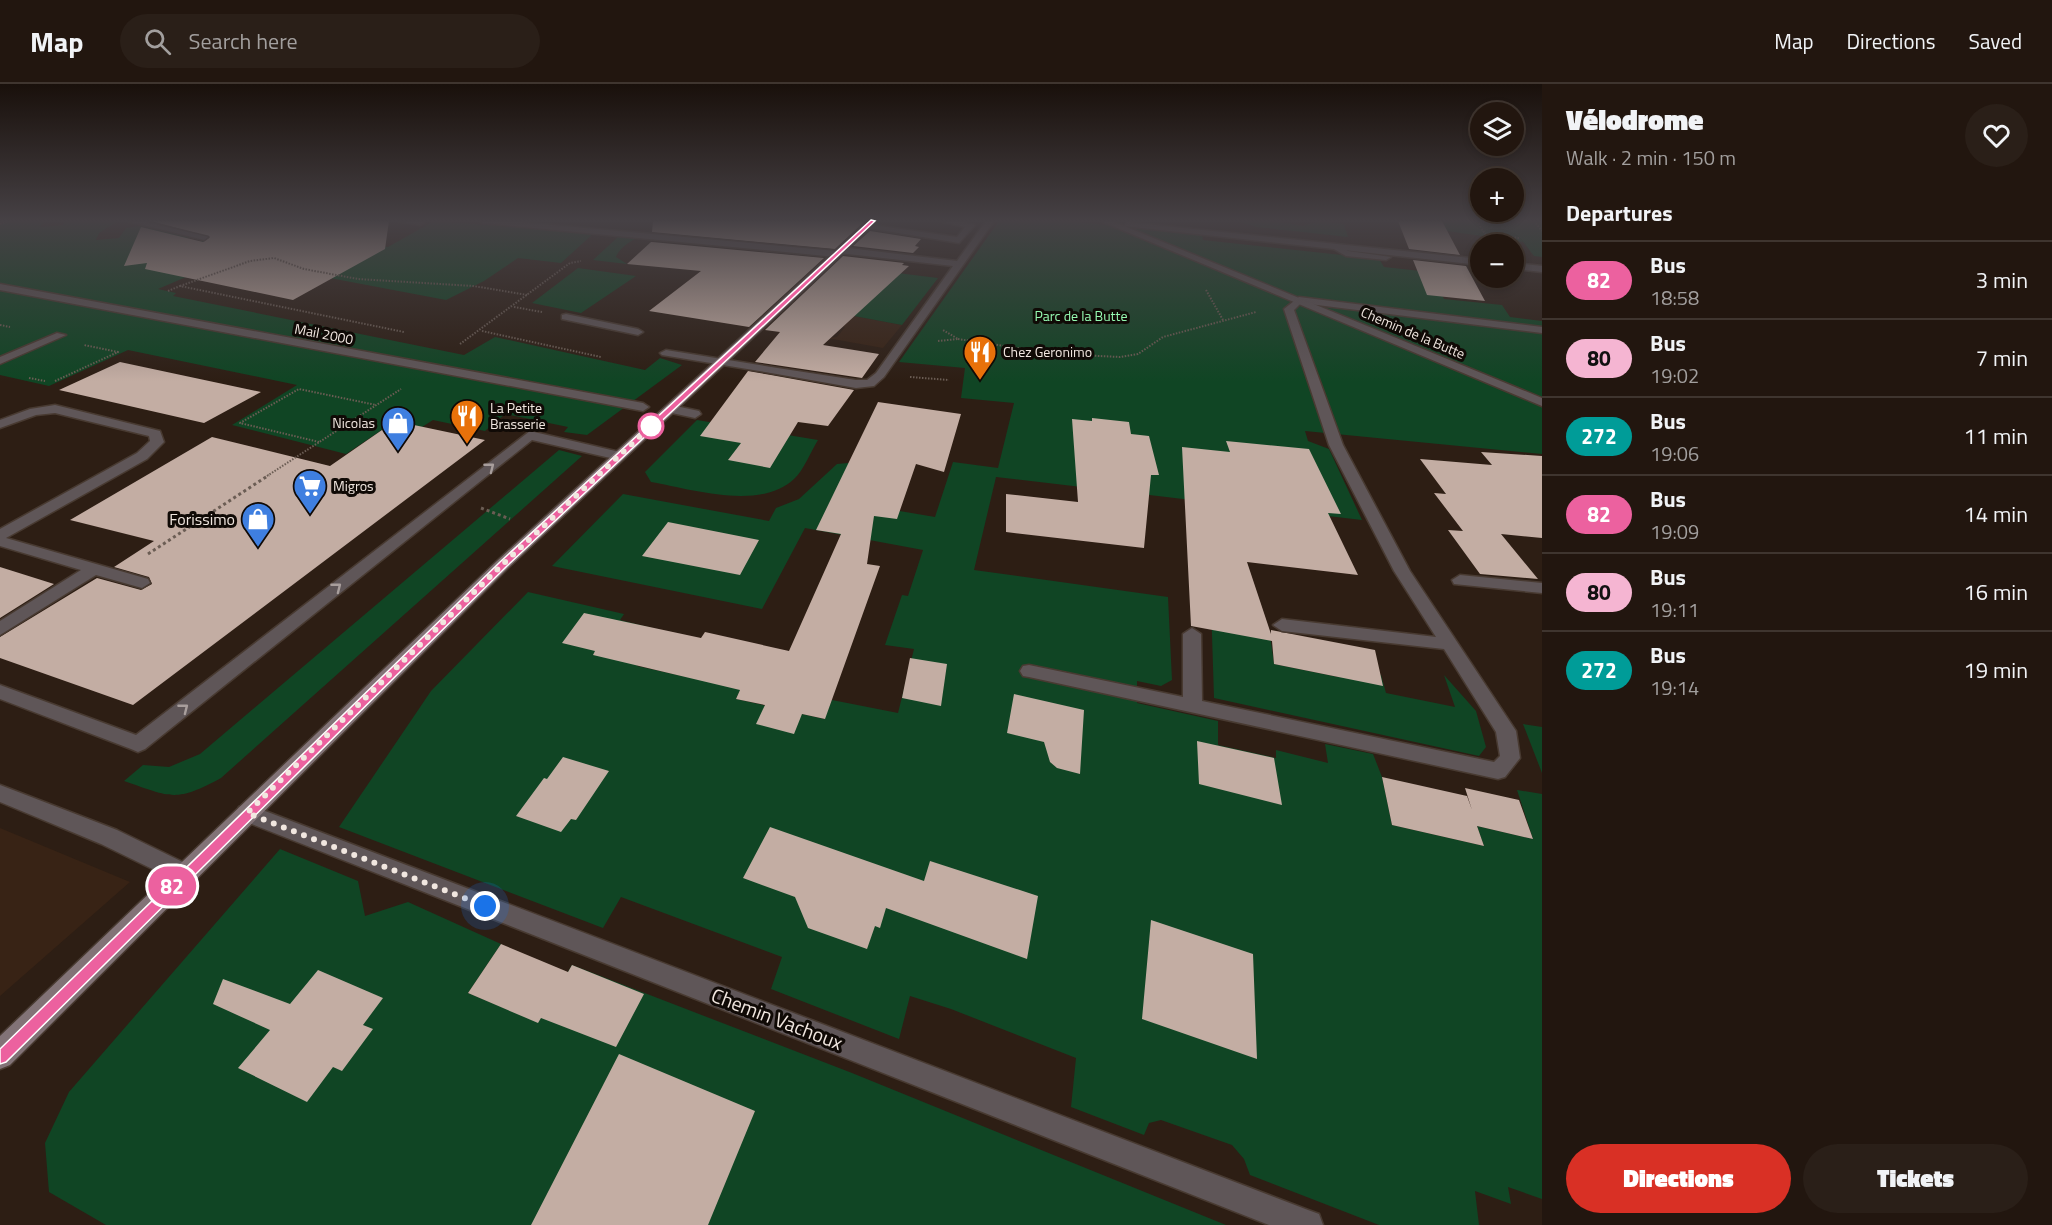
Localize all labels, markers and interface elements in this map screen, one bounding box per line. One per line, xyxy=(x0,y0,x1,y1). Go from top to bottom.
search box xyxy=(120,14,540,68)
text: Map xyxy=(30,20,84,63)
text: Search here xyxy=(189,24,298,58)
icon: search xyxy=(141,25,174,58)
text: Map xyxy=(1774,25,1814,57)
text: Directions xyxy=(1847,25,1936,57)
text: Saved xyxy=(1969,25,2022,57)
text: Vélodrome xyxy=(1566,98,1703,141)
map controls xyxy=(1470,102,1524,288)
button: layers xyxy=(1470,102,1524,156)
button: heart xyxy=(1965,104,2028,167)
text: Walk · 2 min · 150 m xyxy=(1566,142,1736,173)
button: + xyxy=(1470,168,1524,222)
text: Departures xyxy=(1566,196,1673,230)
button: − xyxy=(1470,234,1524,288)
text: Bus xyxy=(1650,248,1686,282)
text: 3 min xyxy=(1976,263,2028,297)
text: 82 xyxy=(1587,264,1611,296)
text: 18:58 xyxy=(1650,282,1699,313)
street label: Chemin de la Butte xyxy=(1358,301,1469,364)
park label: Parc de la Butte xyxy=(1035,305,1127,326)
street label: Mail 2000 xyxy=(293,318,355,350)
text: Bus xyxy=(1650,326,1686,360)
restaurant icon: Chez Geronimo xyxy=(962,334,998,381)
place label: Chez Geronimo xyxy=(1003,341,1092,362)
text: 7 min xyxy=(1976,341,2028,375)
text: 80 xyxy=(1587,342,1611,374)
text: 19:02 xyxy=(1650,360,1699,391)
place label: La Petite Brasserie xyxy=(490,397,546,434)
restaurant icon: La Petite Brasserie xyxy=(449,398,485,445)
text: Bus xyxy=(1650,404,1686,438)
shop icon: Nicolas xyxy=(380,405,416,452)
place label: Nicolas xyxy=(332,412,375,433)
unlabelled marker xyxy=(638,413,664,439)
text: 11 min xyxy=(1963,419,2028,453)
text: 272 xyxy=(1581,420,1617,452)
text: 19:06 xyxy=(1650,438,1699,469)
one-way arrow xyxy=(483,463,494,474)
supermarket icon: Migros xyxy=(292,468,328,515)
place label: Migros xyxy=(333,475,374,496)
text: Bus xyxy=(1650,482,1686,516)
text: 14 min xyxy=(1963,497,2028,531)
text: 82 xyxy=(1587,498,1611,530)
shop icon: Forissimo xyxy=(240,501,276,548)
place label: Forissimo xyxy=(169,507,235,531)
text: 19:09 xyxy=(1650,516,1699,547)
text: Bus xyxy=(1650,560,1686,594)
text: 16 min xyxy=(1963,575,2028,609)
text: 80 xyxy=(1587,576,1611,608)
one-way arrow xyxy=(330,584,341,595)
text: 19:11 xyxy=(1650,594,1699,625)
text: Bus xyxy=(1650,638,1686,672)
text: 19 min xyxy=(1963,653,2028,687)
text: 272 xyxy=(1581,654,1617,686)
text: 19:14 xyxy=(1650,672,1699,703)
one-way arrow xyxy=(177,705,188,716)
line badge: 82 xyxy=(145,866,199,906)
text: 82 xyxy=(160,870,184,902)
your location xyxy=(470,891,500,921)
street label: Chemin Vachoux xyxy=(707,979,848,1058)
button: Directions xyxy=(1566,1144,1791,1213)
button: Tickets xyxy=(1803,1144,2028,1213)

